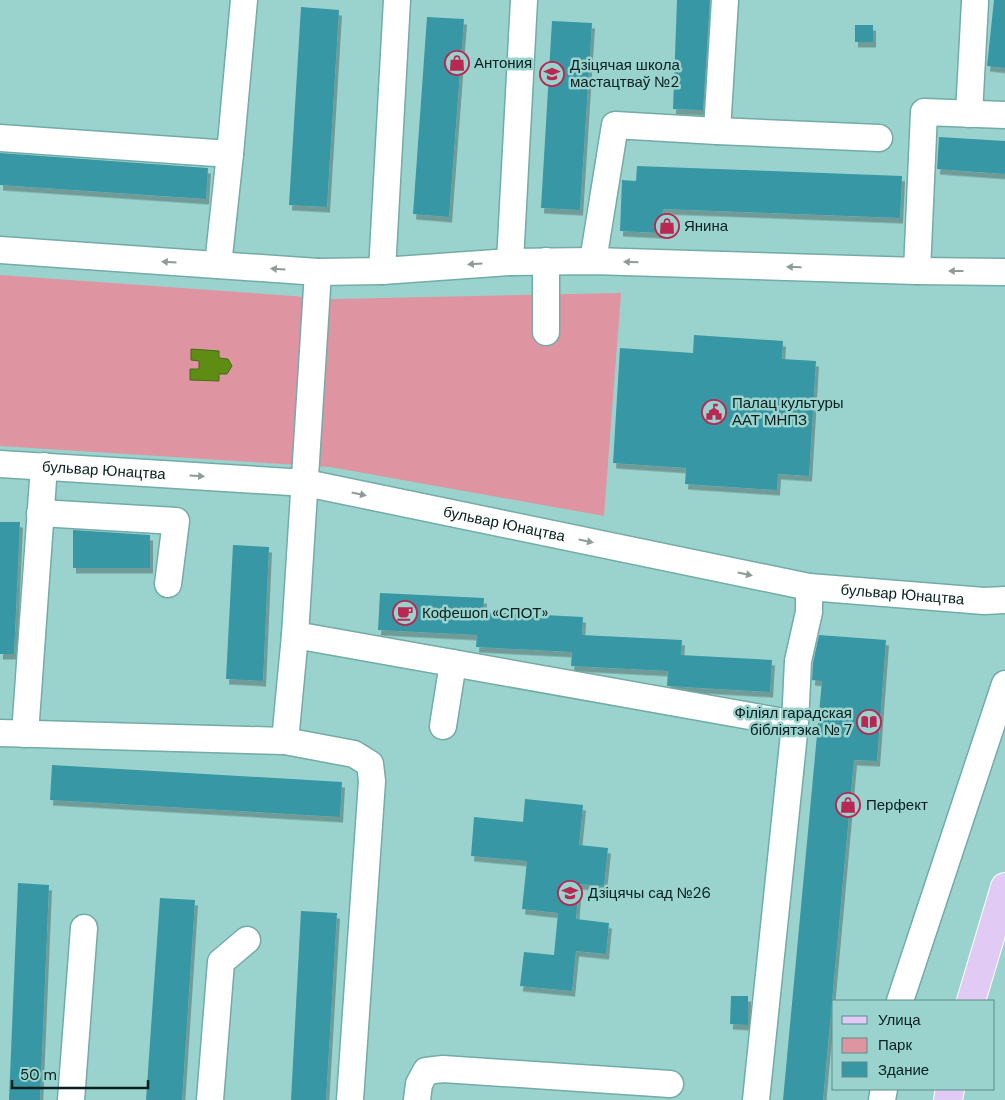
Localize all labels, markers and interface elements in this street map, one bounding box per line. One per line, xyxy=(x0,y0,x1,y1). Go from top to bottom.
shop icon: Антония xyxy=(444,50,470,76)
place label: Антония xyxy=(474,53,532,73)
place label: Дзіцячая школа мастацтваў №2 xyxy=(570,55,680,92)
school or university icon: Дзіцячая школа мастацтваў №2 xyxy=(539,61,565,87)
shop icon: Янина xyxy=(654,213,680,239)
place label: Янина xyxy=(684,216,729,236)
one-way arrow xyxy=(161,258,177,266)
one-way arrow xyxy=(623,258,639,266)
one-way arrow xyxy=(466,261,482,269)
one-way arrow xyxy=(786,263,802,271)
one-way arrow xyxy=(269,265,285,273)
one-way arrow xyxy=(948,267,964,275)
place label: Палац культуры ААТ МНПЗ xyxy=(732,393,844,430)
public building icon: Палац культуры ААТ МНПЗ xyxy=(701,399,727,425)
street label: бульвар Юнацтва xyxy=(41,457,167,484)
one-way arrow xyxy=(190,473,206,481)
one-way arrow xyxy=(351,490,366,498)
street label: бульвар Юнацтва xyxy=(442,502,568,546)
one-way arrow xyxy=(579,537,594,545)
one-way arrow xyxy=(738,570,754,578)
street label: бульвар Юнацтва xyxy=(840,580,966,609)
cafe icon: Кофешоп «СПОТ» xyxy=(392,600,418,626)
place label: Кофешоп «СПОТ» xyxy=(422,603,548,623)
place label: Філіял гарадская бібліятэка № 7 xyxy=(735,703,852,740)
library icon: Філіял гарадская бібліятэка № 7 xyxy=(856,709,882,735)
shop icon: Перфект xyxy=(835,792,861,818)
place label: Перфект xyxy=(866,795,928,815)
school or university icon: Дзіцячы сад №26 xyxy=(557,880,583,906)
place label: Дзіцячы сад №26 xyxy=(588,883,711,903)
legend xyxy=(832,1000,995,1090)
text: Улица xyxy=(878,1010,921,1030)
text: Парк xyxy=(878,1035,912,1055)
scale bar xyxy=(12,1058,149,1090)
text: Здание xyxy=(878,1060,929,1080)
text: 50 m xyxy=(20,1065,57,1085)

